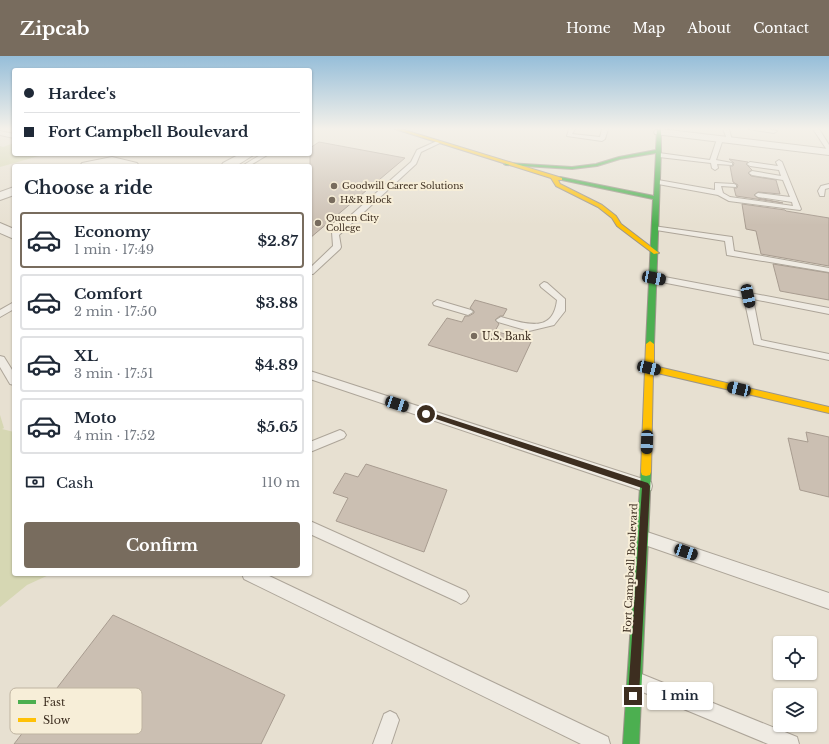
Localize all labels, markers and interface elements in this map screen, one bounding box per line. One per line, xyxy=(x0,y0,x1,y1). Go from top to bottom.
text: Zipcab xyxy=(20,17,90,40)
text: Home xyxy=(566,19,611,37)
text: Map xyxy=(633,19,665,37)
text: About xyxy=(687,19,731,37)
text: Contact xyxy=(753,19,809,37)
text: Hardee's xyxy=(48,84,116,103)
text: Fort Campbell Boulevard xyxy=(48,122,248,141)
text: Choose a ride xyxy=(24,177,153,199)
place label: Goodwill Career Solutions xyxy=(342,180,463,191)
marker: Goodwill Career Solutions xyxy=(329,181,339,191)
place label: H&R Block xyxy=(340,194,392,205)
marker: H&R Block xyxy=(327,195,337,205)
place label: Queen City College xyxy=(326,212,379,233)
marker: Queen City College xyxy=(313,218,323,228)
icon: car xyxy=(26,222,62,258)
text: Economy xyxy=(74,222,151,241)
text: $2.87 xyxy=(257,231,298,250)
text: 1 min · 17:49 xyxy=(74,241,154,258)
car xyxy=(641,270,667,286)
car xyxy=(740,283,756,309)
icon: car xyxy=(26,284,62,320)
text: Comfort xyxy=(74,284,142,303)
text: $3.88 xyxy=(256,293,298,312)
text: 2 min · 17:50 xyxy=(74,303,157,320)
place label: U.S. Bank xyxy=(482,330,532,343)
marker: U.S. Bank xyxy=(469,331,479,341)
icon: car xyxy=(26,346,62,382)
text: XL xyxy=(74,346,98,365)
text: $4.89 xyxy=(255,355,298,374)
car xyxy=(636,359,662,377)
text: 3 min · 17:51 xyxy=(74,365,153,382)
car xyxy=(726,380,752,398)
car xyxy=(384,395,410,413)
route start xyxy=(417,405,435,423)
icon: car xyxy=(26,408,62,444)
text: Moto xyxy=(74,408,116,427)
text: $5.65 xyxy=(257,417,298,436)
text: 4 min · 17:52 xyxy=(74,427,155,444)
car xyxy=(641,430,653,454)
icon: cash xyxy=(24,471,46,493)
text: Cash xyxy=(56,473,93,492)
text: 110 m xyxy=(261,474,300,491)
street label: Fort Campbell Boulevard xyxy=(621,503,640,633)
button: Confirm xyxy=(24,522,300,568)
car xyxy=(673,542,699,562)
map controls xyxy=(773,636,817,732)
button: locate xyxy=(773,636,817,680)
callout: 1 min xyxy=(647,682,713,710)
route end xyxy=(624,687,642,705)
text: 1 min xyxy=(661,687,699,704)
legend xyxy=(10,688,142,734)
button: layers xyxy=(773,688,817,732)
text: Fast xyxy=(43,695,66,709)
text: Slow xyxy=(43,713,71,727)

